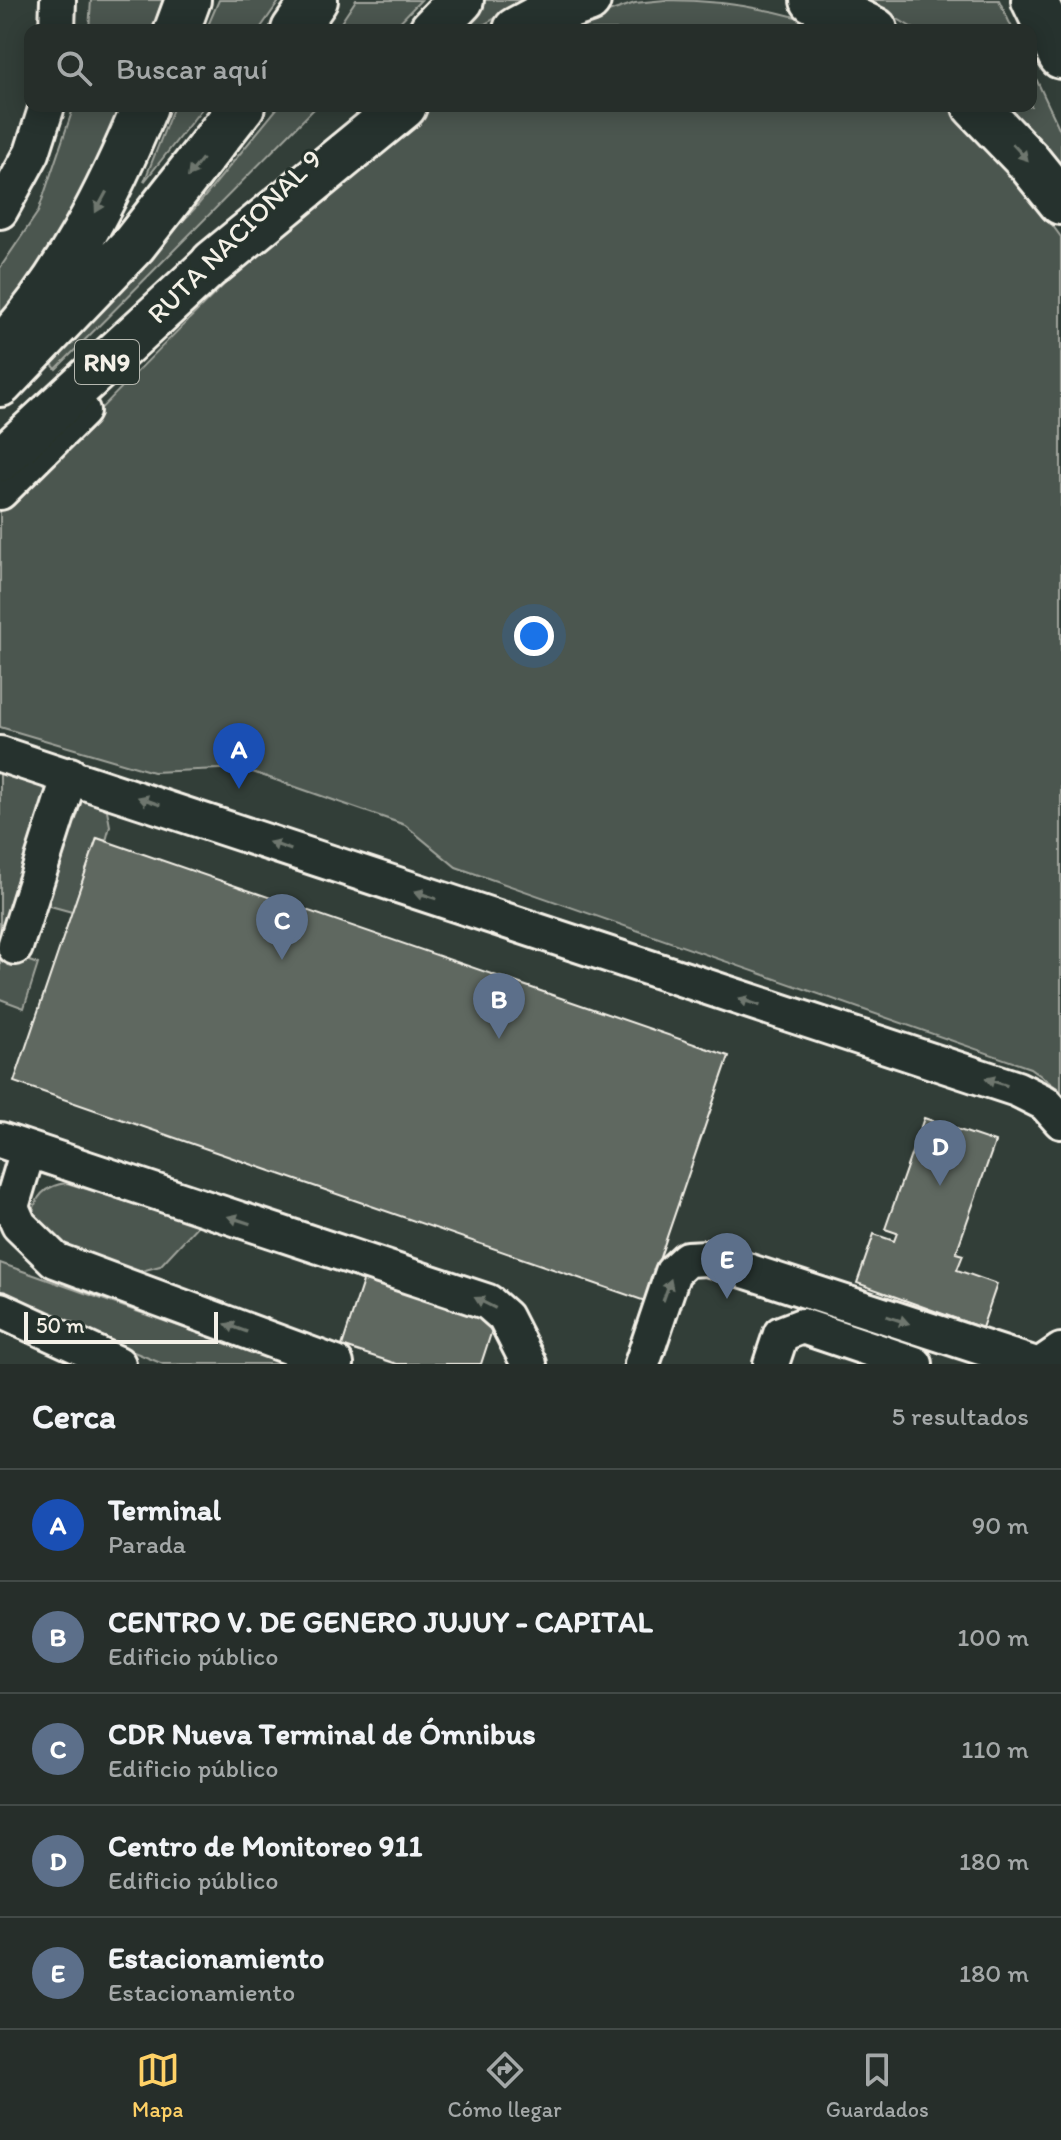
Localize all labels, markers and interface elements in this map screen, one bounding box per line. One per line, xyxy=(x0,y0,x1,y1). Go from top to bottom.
search box xyxy=(24,24,1037,112)
icon: search xyxy=(52,46,96,90)
text: Buscar aquí xyxy=(116,50,268,87)
street label: RUTA NACIONAL 9 xyxy=(140,142,328,330)
one-way arrow xyxy=(1010,143,1028,162)
one-way arrow xyxy=(187,158,203,178)
one-way arrow xyxy=(95,191,108,214)
road number: RN9 xyxy=(75,340,139,384)
your location xyxy=(514,616,554,656)
pin: A xyxy=(213,723,265,789)
one-way arrow xyxy=(137,795,161,807)
one-way arrow xyxy=(268,840,292,852)
one-way arrow xyxy=(413,889,437,901)
pin: C xyxy=(256,894,308,960)
pin: B xyxy=(473,973,525,1039)
one-way arrow xyxy=(736,995,760,1007)
one-way arrow xyxy=(984,1076,1008,1088)
pin: D xyxy=(914,1120,966,1186)
one-way arrow xyxy=(227,1213,251,1225)
pin: E xyxy=(701,1233,753,1299)
one-way arrow xyxy=(661,1278,674,1302)
one-way arrow xyxy=(474,1297,496,1311)
scale bar xyxy=(24,1308,218,1344)
text: 50 m xyxy=(36,1312,85,1339)
one-way arrow xyxy=(886,1314,910,1326)
one-way arrow xyxy=(224,1321,248,1334)
text: Cerca xyxy=(32,1396,116,1437)
text: 5 resultados xyxy=(891,1400,1029,1432)
text: Terminal xyxy=(108,1491,221,1528)
text: A xyxy=(50,1509,66,1541)
text: 90 m xyxy=(972,1509,1029,1541)
text: Parada xyxy=(108,1528,186,1560)
text: CENTRO V. DE GENERO JUJUY - CAPITAL xyxy=(108,1603,653,1640)
text: B xyxy=(50,1621,66,1653)
text: 100 m xyxy=(957,1621,1029,1653)
text: Edificio público xyxy=(108,1640,278,1672)
text: CDR Nueva Terminal de Ómnibus xyxy=(108,1715,536,1752)
text: C xyxy=(50,1733,66,1765)
text: 110 m xyxy=(961,1733,1029,1765)
text: Edificio público xyxy=(108,1752,278,1784)
text: Centro de Monitoreo 911 xyxy=(108,1827,422,1864)
text: D xyxy=(49,1845,67,1877)
text: 180 m xyxy=(959,1845,1029,1877)
text: Edificio público xyxy=(108,1864,278,1896)
text: Estacionamiento xyxy=(108,1939,324,1976)
text: E xyxy=(51,1957,65,1989)
text: 180 m xyxy=(959,1957,1029,1989)
text: Estacionamiento xyxy=(108,1976,295,2008)
tab: Mapa xyxy=(132,2048,183,2123)
tab: Cómo llegar xyxy=(448,2048,561,2123)
tab: Guardados xyxy=(826,2048,929,2123)

